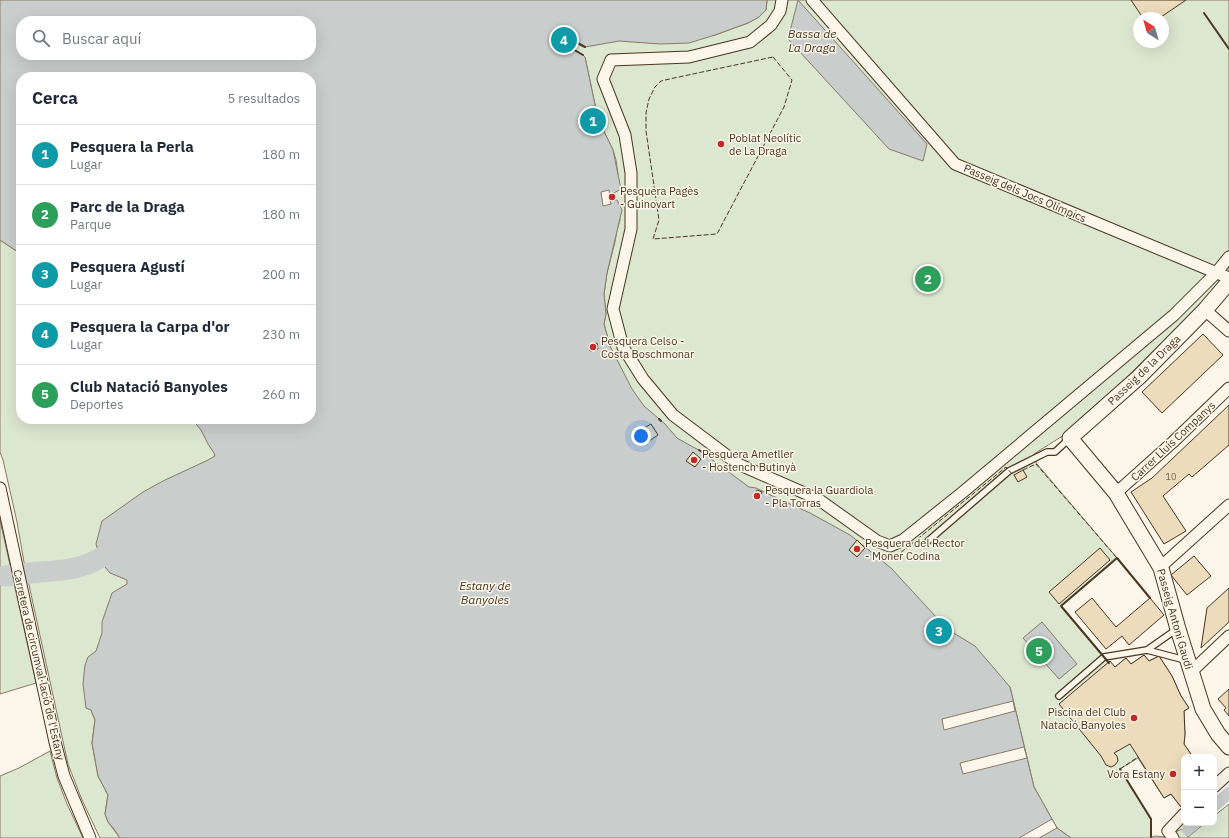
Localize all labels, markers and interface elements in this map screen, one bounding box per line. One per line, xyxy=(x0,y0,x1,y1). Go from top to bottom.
north arrow xyxy=(1133,12,1169,48)
search box xyxy=(16,16,316,60)
pin: 4 xyxy=(551,25,577,55)
water label: Bassa de La Draga xyxy=(788,26,836,55)
icon: search xyxy=(30,27,52,49)
text: Buscar aquí xyxy=(62,29,141,48)
text: Cerca xyxy=(32,87,78,109)
text: 5 resultados xyxy=(227,90,300,107)
pin: 1 xyxy=(580,106,606,136)
place label: Poblat Neolític de La Draga xyxy=(729,131,802,158)
text: Pesquera la Perla xyxy=(70,137,194,156)
marker: Poblat Neolític de La Draga xyxy=(716,139,726,149)
text: 1 xyxy=(41,146,49,163)
text: 180 m xyxy=(262,146,300,163)
text: Lugar xyxy=(70,156,102,173)
street label: Passeig dels Jocs Olímpics xyxy=(961,161,1089,225)
place label: Pesquera Pagès - Guinovart xyxy=(620,184,699,211)
marker: Pesquera Pagès - Guinovart xyxy=(607,192,617,202)
text: Parc de la Draga xyxy=(70,197,185,216)
text: 2 xyxy=(41,206,49,223)
text: 180 m xyxy=(262,206,300,223)
text: Parque xyxy=(70,216,111,233)
text: Pesquera Agustí xyxy=(70,257,185,276)
pin: 2 xyxy=(915,264,941,294)
text: 3 xyxy=(41,266,49,283)
text: 200 m xyxy=(262,266,300,283)
text: Lugar xyxy=(70,276,102,293)
text: Pesquera la Carpa d'or xyxy=(70,317,229,336)
text: 4 xyxy=(41,326,49,343)
text: 230 m xyxy=(262,326,300,343)
street label: Passeig de la Draga xyxy=(1105,332,1183,408)
place label: Pesquera Celso - Costa Boschmonar xyxy=(601,334,694,361)
text: Lugar xyxy=(70,336,102,353)
marker: Pesquera Celso - Costa Boschmonar xyxy=(588,342,598,352)
text: Club Natació Banyoles xyxy=(70,377,228,396)
text: 5 xyxy=(41,386,49,403)
text: 260 m xyxy=(262,386,300,403)
text: Deportes xyxy=(70,396,123,413)
street label: Carrer Lluís Companys xyxy=(1128,398,1218,484)
your location xyxy=(631,426,651,446)
place label: Pesquera Ametller - Hostench Butinyà xyxy=(702,447,796,474)
marker: Pesquera Ametller - Hostench Butinyà xyxy=(689,455,699,465)
house number: 10 xyxy=(1166,471,1176,482)
place label: Pesquera la Guardiola - Pla Torras xyxy=(765,483,873,510)
marker: Pesquera la Guardiola - Pla Torras xyxy=(752,491,762,501)
place label: Pesquera del Rector - Moner Codina xyxy=(865,536,964,563)
marker: Pesquera del Rector - Moner Codina xyxy=(852,544,862,554)
street label: Passeig Antoni Gaudi xyxy=(1154,567,1196,671)
street label: Carretera de circumval·lació de l'Estany xyxy=(10,568,68,762)
water label: Estany de Banyoles xyxy=(459,578,511,607)
pin: 3 xyxy=(926,616,952,646)
pin: 5 xyxy=(1026,636,1052,666)
place label: Piscina del Club Natació Banyoles xyxy=(1040,705,1126,732)
marker: Piscina del Club Natació Banyoles xyxy=(1129,713,1139,723)
map controls xyxy=(1181,754,1217,826)
button: + xyxy=(1181,754,1217,790)
place label: Vora Estany xyxy=(1107,767,1166,781)
marker: Vora Estany xyxy=(1168,769,1178,779)
button: − xyxy=(1181,790,1217,826)

